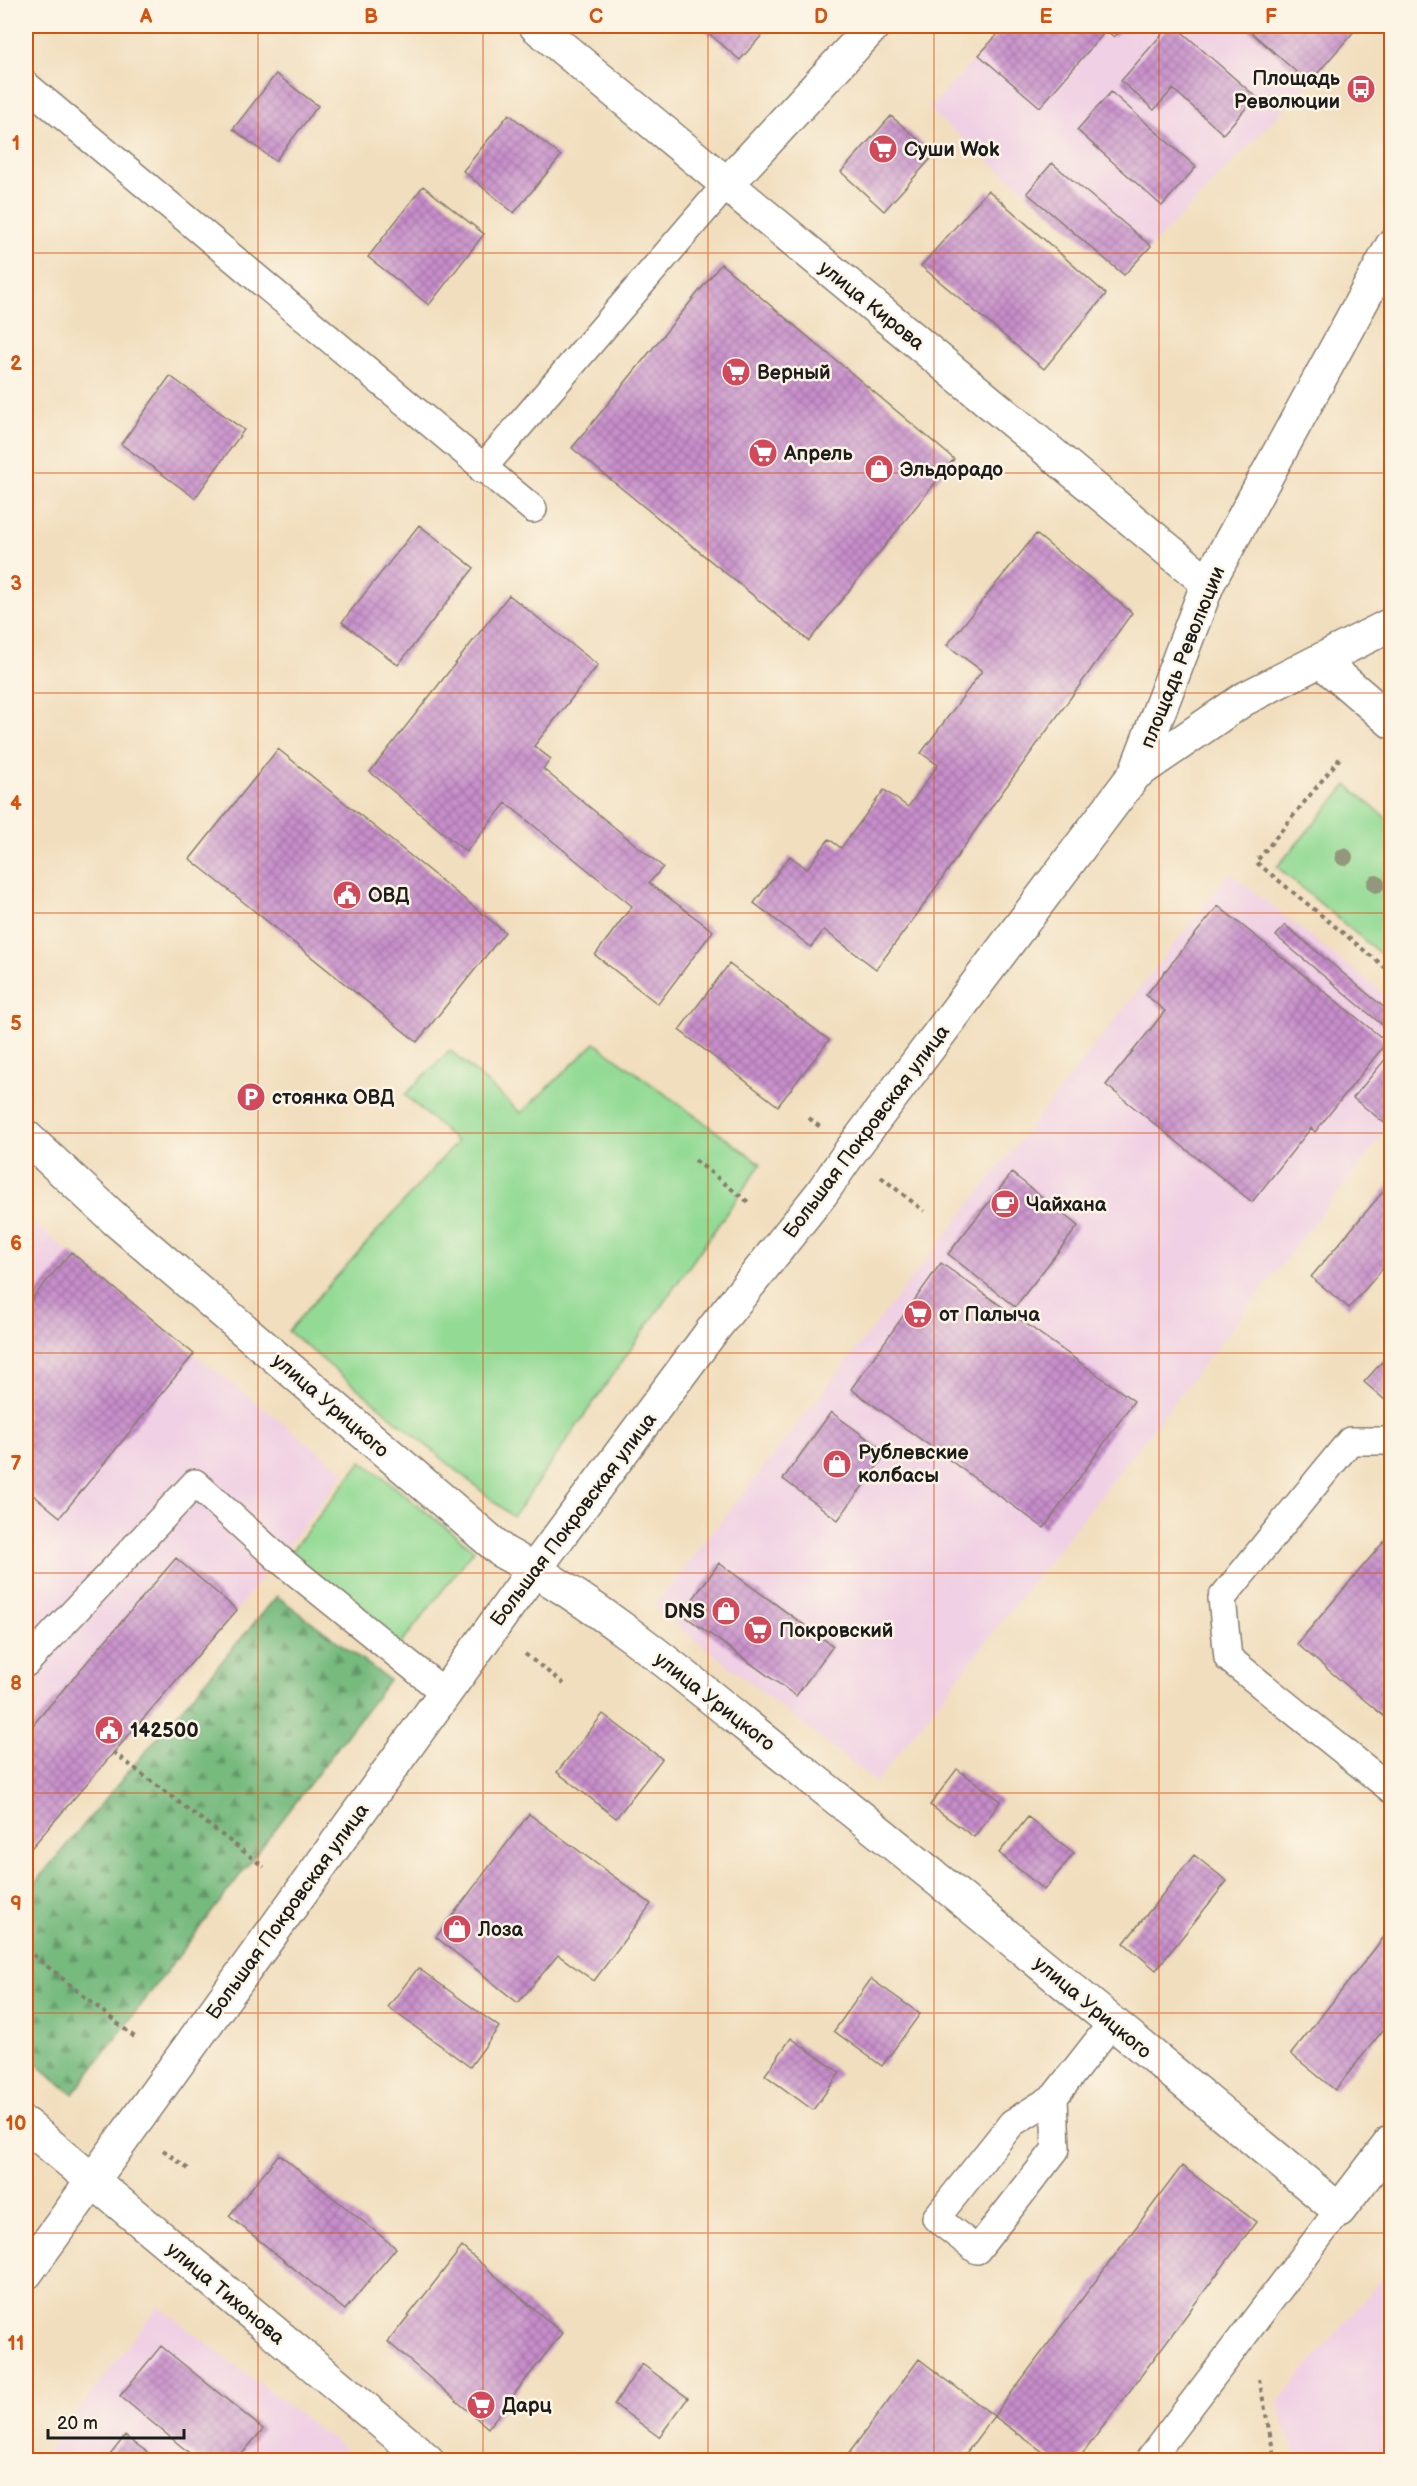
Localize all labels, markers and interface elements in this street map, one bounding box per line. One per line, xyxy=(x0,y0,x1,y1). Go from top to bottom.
text: A xyxy=(139,5,153,29)
text: B xyxy=(364,5,378,29)
text: C xyxy=(589,5,603,29)
text: D xyxy=(814,5,828,29)
text: E xyxy=(1040,5,1053,29)
text: F xyxy=(1265,5,1277,29)
place label: Площадь Революции xyxy=(1234,67,1341,114)
bus stop icon: Площадь Революции xyxy=(1345,73,1377,105)
text: 1 xyxy=(12,132,20,156)
supermarket icon: Суши Wok xyxy=(867,133,899,165)
place label: Суши Wok xyxy=(904,138,1000,162)
street label: улица Кирова xyxy=(814,256,929,356)
text: 2 xyxy=(10,352,22,376)
supermarket icon: Верный xyxy=(720,356,752,388)
place label: Верный xyxy=(757,361,831,385)
supermarket icon: Апрель xyxy=(747,437,779,469)
place label: Апрель xyxy=(783,442,853,466)
shop icon: Эльдорадо xyxy=(863,453,895,485)
place label: Эльдорадо xyxy=(900,458,1003,482)
street label: площадь Революции xyxy=(1135,563,1230,752)
text: 3 xyxy=(10,572,22,596)
text: 4 xyxy=(10,792,22,816)
public building icon: ОВД xyxy=(331,879,363,911)
place label: ОВД xyxy=(368,884,409,908)
text: 5 xyxy=(10,1012,22,1036)
street label: Большая Покровская улица xyxy=(779,1020,955,1243)
parking icon: стоянка ОВД xyxy=(235,1081,267,1113)
place label: стоянка ОВД xyxy=(272,1086,394,1110)
cafe icon: Чайхана xyxy=(989,1188,1021,1220)
place label: Чайхана xyxy=(1026,1193,1107,1217)
text: 6 xyxy=(10,1232,22,1256)
supermarket icon: от Палыча xyxy=(902,1298,934,1330)
place label: от Палыча xyxy=(939,1303,1040,1327)
street label: улица Урицкого xyxy=(267,1349,394,1463)
street label: Большая Покровская улица xyxy=(486,1408,662,1631)
place label: Рублевские колбасы xyxy=(858,1441,969,1488)
shop icon: Рублевские колбасы xyxy=(821,1448,853,1480)
text: 7 xyxy=(10,1452,22,1476)
shop icon: DNS xyxy=(710,1595,742,1627)
place label: DNS xyxy=(664,1600,705,1624)
supermarket icon: Покровский xyxy=(742,1614,774,1646)
place label: Покровский xyxy=(779,1619,893,1643)
street label: улица Урицкого xyxy=(649,1647,780,1756)
text: 8 xyxy=(10,1672,22,1696)
public building icon: 142500 xyxy=(93,1714,125,1746)
place label: 142500 xyxy=(130,1719,199,1743)
street label: Большая Покровская улица xyxy=(201,1799,374,2024)
text: 9 xyxy=(10,1892,22,1916)
shop icon: Лоза xyxy=(441,1913,473,1945)
place label: Лоза xyxy=(477,1918,523,1942)
street label: улица Урицкого xyxy=(1029,1951,1156,2064)
text: 10 xyxy=(6,2112,26,2136)
street label: улица Тихонова xyxy=(161,2237,289,2350)
text: 11 xyxy=(8,2332,24,2356)
supermarket icon: Дарц xyxy=(465,2389,497,2421)
place label: Дарц xyxy=(502,2394,552,2418)
scale bar xyxy=(48,2402,184,2440)
text: 20 m xyxy=(57,2413,98,2434)

